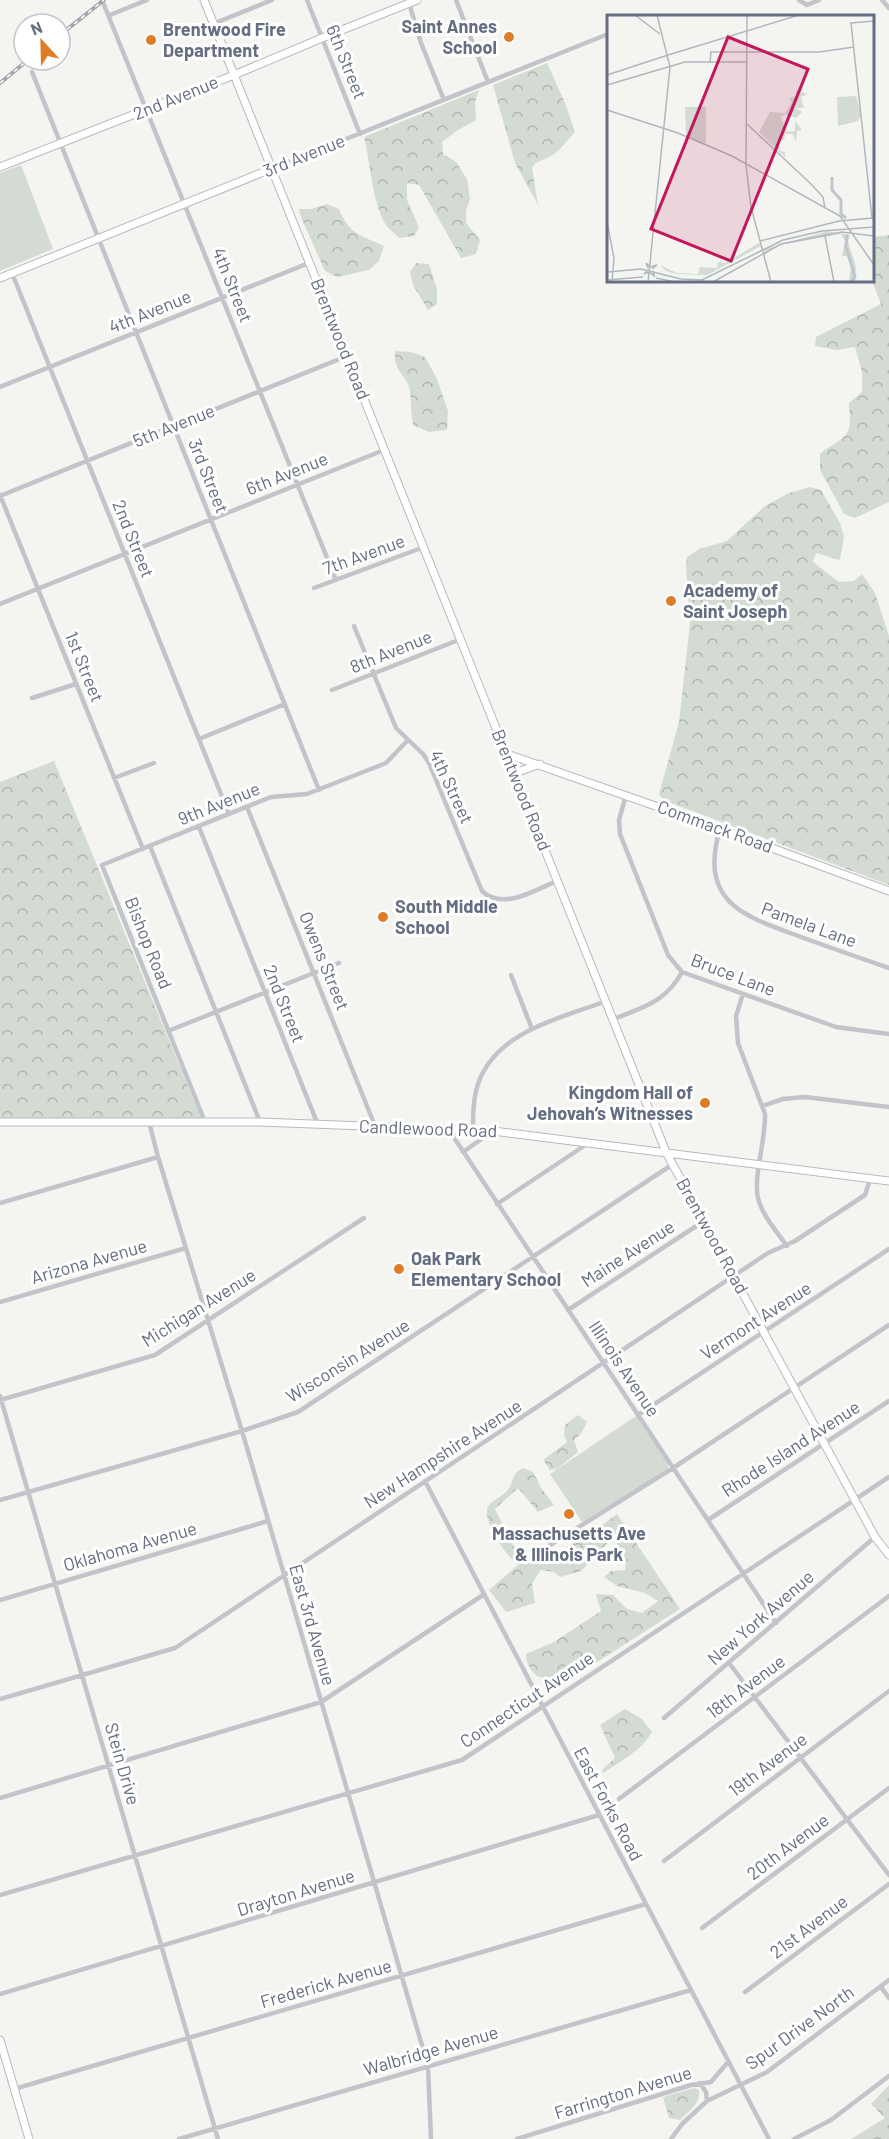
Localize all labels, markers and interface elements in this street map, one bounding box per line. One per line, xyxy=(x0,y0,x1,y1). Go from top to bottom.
north arrow xyxy=(12,12,72,72)
place label: Saint Annes School xyxy=(402,15,497,58)
inset map xyxy=(607,15,874,282)
text: N xyxy=(28,17,45,38)
place label: Brentwood Fire Department xyxy=(163,18,286,61)
street label: 6th Street xyxy=(322,21,372,102)
marker: Saint Annes School xyxy=(502,30,516,44)
marker: Brentwood Fire Department xyxy=(144,33,158,47)
street label: 2nd Avenue xyxy=(130,70,221,124)
street label: 3rd Avenue xyxy=(259,129,348,181)
street label: 4th Street xyxy=(208,244,258,325)
street label: Brentwood Road xyxy=(307,275,375,403)
street label: 4th Avenue xyxy=(105,285,194,338)
street label: 5th Avenue xyxy=(129,399,218,451)
street label: 3rd Street xyxy=(184,435,234,516)
street label: 6th Avenue xyxy=(242,447,331,499)
street label: 2nd Street xyxy=(108,497,159,581)
street label: 7th Avenue xyxy=(320,529,408,579)
place label: Academy of Saint Joseph xyxy=(683,579,787,622)
marker: Academy of Saint Joseph xyxy=(664,594,678,608)
street label: 8th Avenue xyxy=(346,625,435,677)
street label: 1st Street xyxy=(61,628,109,705)
street label: Brentwood Road xyxy=(488,726,556,854)
street label: 4th Street xyxy=(425,746,479,827)
street label: 9th Avenue xyxy=(174,777,263,829)
street label: Commack Road xyxy=(655,795,776,857)
street label: Bishop Road xyxy=(121,893,177,992)
place label: South Middle School xyxy=(395,895,498,938)
street label: Pamela Lane xyxy=(759,897,860,951)
street label: Owens Street xyxy=(295,908,355,1013)
marker: South Middle School xyxy=(376,910,390,924)
street label: Bruce Lane xyxy=(688,948,779,1000)
street label: 2nd Street xyxy=(259,962,310,1046)
place label: Kingdom Hall of Jehovah’s Witnesses xyxy=(527,1081,693,1124)
marker: Kingdom Hall of Jehovah’s Witnesses xyxy=(698,1096,712,1110)
street label: Candlewood Road xyxy=(358,1115,498,1141)
street label: Brentwood Road xyxy=(672,1174,754,1297)
street label: Maine Avenue xyxy=(577,1215,678,1291)
street label: Arizona Avenue xyxy=(28,1234,149,1288)
place label: Oak Park Elementary School xyxy=(411,1247,561,1290)
marker: Oak Park Elementary School xyxy=(392,1262,406,1276)
street label: Michigan Avenue xyxy=(137,1263,260,1351)
street label: Vermont Avenue xyxy=(696,1276,815,1364)
street label: Wisconsin Avenue xyxy=(282,1313,413,1407)
street label: Illinois Avenue xyxy=(585,1316,665,1421)
street label: New Hampshire Avenue xyxy=(359,1394,525,1512)
street label: Rhode Island Avenue xyxy=(717,1395,864,1501)
marker: Massachusetts Ave & Illinois Park xyxy=(562,1507,576,1521)
street label: Oklahoma Avenue xyxy=(60,1516,199,1576)
place label: Massachusetts Ave & Illinois Park xyxy=(492,1522,646,1565)
street label: East 3rd Avenue xyxy=(285,1561,341,1688)
street label: New York Avenue xyxy=(703,1565,818,1669)
street label: Connecticut Avenue xyxy=(455,1646,597,1752)
street label: 18th Avenue xyxy=(702,1650,789,1723)
street label: Stein Drive xyxy=(101,1720,145,1807)
street label: 19th Avenue xyxy=(724,1728,811,1801)
street label: East Forks Road xyxy=(570,1743,648,1864)
street label: 20th Avenue xyxy=(742,1808,833,1884)
street label: Drayton Avenue xyxy=(234,1864,357,1920)
street label: 21st Avenue xyxy=(765,1890,852,1963)
street label: Frederick Avenue xyxy=(257,1954,394,2012)
street label: Spur Drive North xyxy=(741,1980,858,2074)
street label: Walbridge Avenue xyxy=(361,2020,501,2080)
street label: Farrington Avenue xyxy=(551,2061,694,2123)

